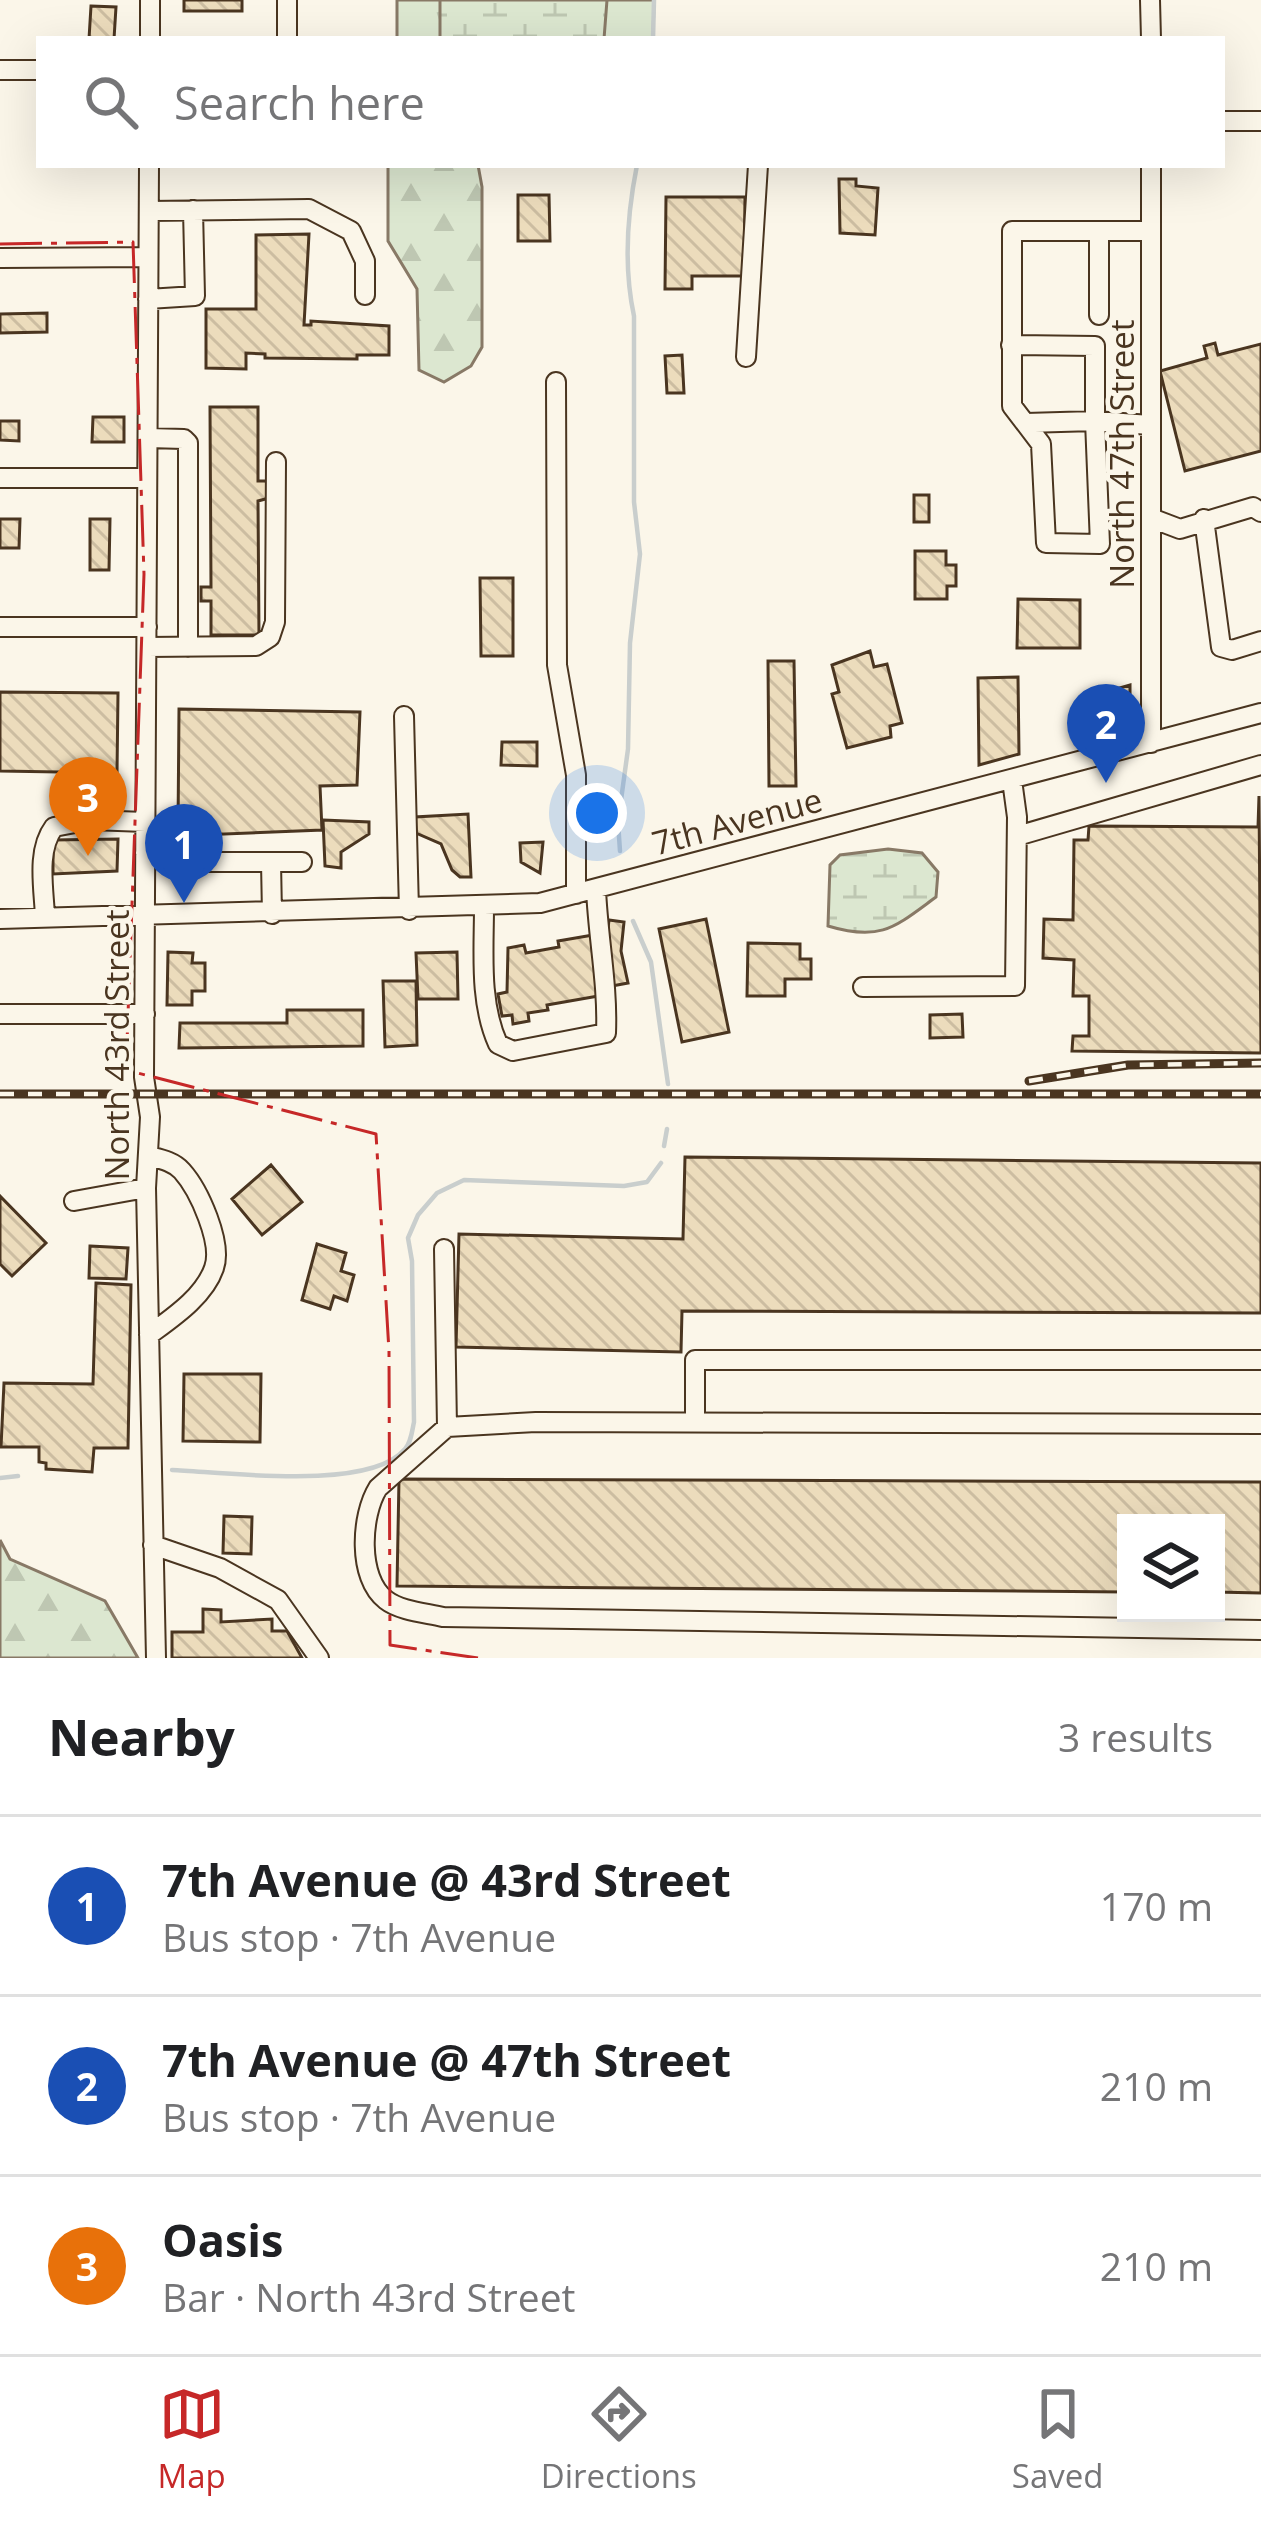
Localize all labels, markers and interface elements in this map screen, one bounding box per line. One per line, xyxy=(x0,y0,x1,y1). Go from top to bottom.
search box xyxy=(36,36,1225,168)
icon: search xyxy=(78,69,144,135)
text: Search here xyxy=(174,72,425,133)
street label: North 47th Street xyxy=(1099,319,1144,589)
pin: 2 xyxy=(1067,684,1145,783)
pin: 3 xyxy=(49,757,127,856)
street label: 7th Avenue xyxy=(647,777,827,865)
your location xyxy=(567,783,627,843)
pin: 1 xyxy=(145,804,223,903)
street label: North 43rd Street xyxy=(94,910,139,1180)
map controls xyxy=(1117,1514,1225,1622)
button: layers xyxy=(1117,1514,1225,1622)
text: Nearby xyxy=(48,1701,235,1771)
text: 3 results xyxy=(1058,1710,1213,1763)
text: 7th Avenue @ 43rd Street xyxy=(162,1849,731,1910)
text: 1 xyxy=(76,1879,98,1932)
text: 170 m xyxy=(1100,1879,1213,1932)
text: Bus stop · 7th Avenue xyxy=(162,1910,556,1963)
text: 7th Avenue @ 47th Street xyxy=(162,2029,731,2090)
text: 2 xyxy=(76,2059,98,2112)
text: 210 m xyxy=(1100,2059,1213,2112)
text: Bus stop · 7th Avenue xyxy=(162,2090,556,2143)
text: Oasis xyxy=(162,2209,283,2270)
text: 3 xyxy=(76,2239,98,2292)
text: 210 m xyxy=(1100,2239,1213,2292)
text: Bar · North 43rd Street xyxy=(162,2270,575,2323)
tab: Map xyxy=(158,2381,226,2498)
tab: Directions xyxy=(541,2381,697,2498)
tab: Saved xyxy=(1012,2381,1103,2498)

